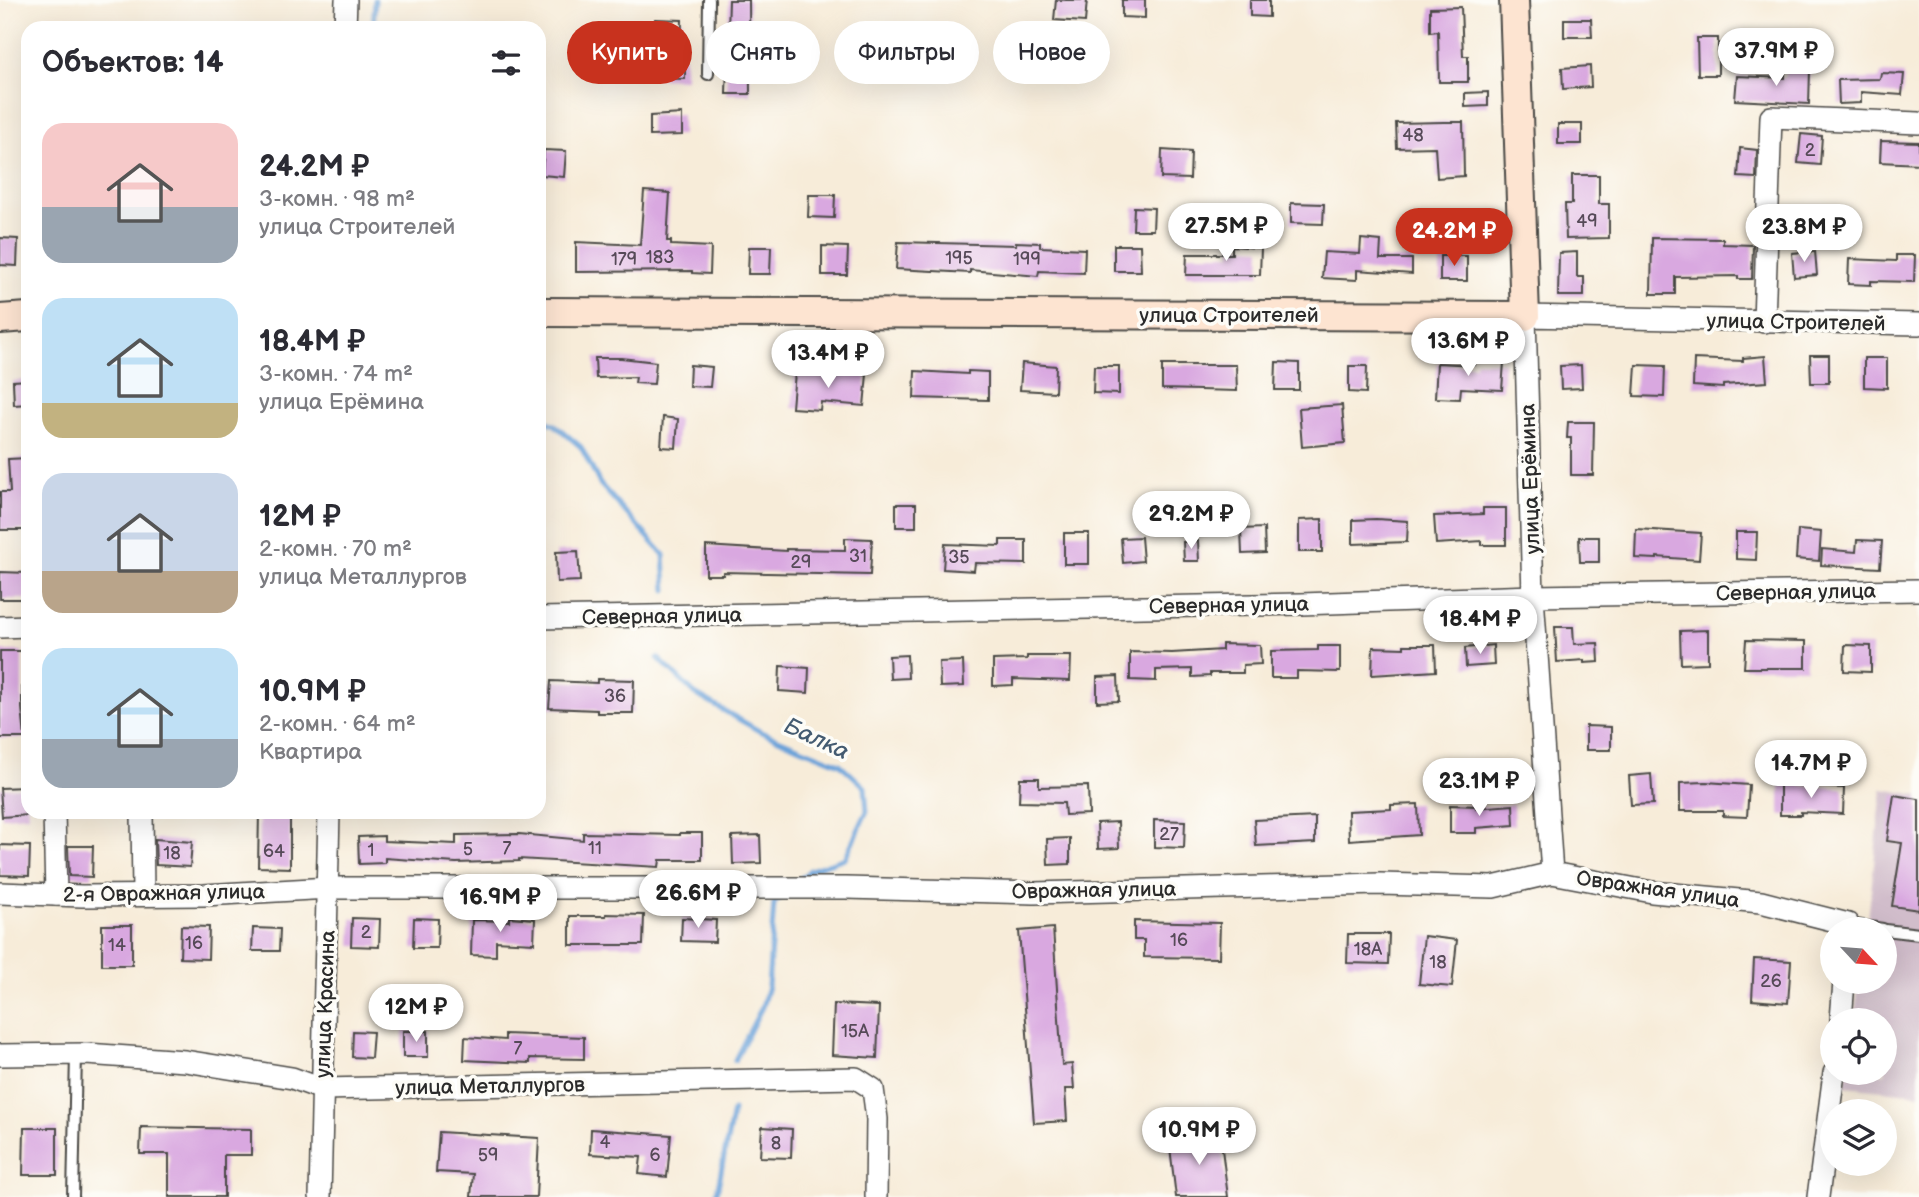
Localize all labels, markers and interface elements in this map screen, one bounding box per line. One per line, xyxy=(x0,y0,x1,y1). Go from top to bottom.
chip: Купить xyxy=(567,21,692,84)
chip: Снять xyxy=(706,21,820,84)
chip: Фильтры xyxy=(834,21,979,84)
chip: Новое xyxy=(993,21,1110,84)
pin: 37.9M ₽ xyxy=(1711,28,1841,88)
text: 37.9M ₽ xyxy=(1734,37,1818,65)
icon: filters xyxy=(487,44,525,82)
text: Объектов: 14 xyxy=(42,45,224,81)
house number: 48 xyxy=(1402,125,1424,146)
house number: 2 xyxy=(1805,140,1816,161)
text: 24.2M ₽ xyxy=(259,149,369,185)
icon: home xyxy=(98,151,182,235)
text: 3-комн. · 98 m² xyxy=(259,185,415,213)
pin: 27.5M ₽ xyxy=(1161,204,1291,263)
pin: 23.8M ₽ xyxy=(1739,204,1869,264)
pin: 24.2M ₽ xyxy=(1389,208,1519,268)
house number: 49 xyxy=(1576,211,1598,232)
text: 27.5M ₽ xyxy=(1184,212,1268,240)
text: улица Строителей xyxy=(259,213,455,241)
text: 23.8M ₽ xyxy=(1762,213,1846,241)
text: 24.2M ₽ xyxy=(1412,217,1496,245)
house number: 183 xyxy=(646,247,674,268)
house number: 195 xyxy=(945,248,973,269)
house number: 179 xyxy=(611,249,637,270)
house number: 199 xyxy=(1013,249,1041,270)
street label: улица Строителей xyxy=(1139,303,1319,328)
street label: улица Строителей xyxy=(1706,308,1886,337)
pin: 13.6M ₽ xyxy=(1403,318,1533,378)
text: 18.4M ₽ xyxy=(259,324,365,360)
icon: home xyxy=(98,326,182,410)
text: 13.6M ₽ xyxy=(1427,327,1509,355)
pin: 13.4M ₽ xyxy=(763,330,893,390)
text: 13.4M ₽ xyxy=(787,339,869,367)
text: 3-комн. · 74 m² xyxy=(259,360,413,388)
text: улица Ерёмина xyxy=(259,388,424,416)
street label: улица Ерёмина xyxy=(1515,403,1546,555)
pin: 29.2M ₽ xyxy=(1126,491,1256,551)
text: 12M ₽ xyxy=(259,499,341,535)
text: 29.2M ₽ xyxy=(1148,500,1234,528)
icon: home xyxy=(98,501,182,585)
text: 2-комн. · 70 m² xyxy=(259,535,412,563)
house number: 31 xyxy=(849,546,867,567)
house number: 35 xyxy=(948,547,970,568)
house number: 29 xyxy=(790,552,812,573)
text: улица Металлургов xyxy=(259,563,467,591)
street label: Северная улица xyxy=(1716,579,1877,606)
street label: Северная улица xyxy=(1149,592,1310,619)
pin: 18.4M ₽ xyxy=(1415,596,1545,656)
street label: Северная улица xyxy=(582,603,743,630)
text: 18.4M ₽ xyxy=(1439,605,1521,633)
text: 10.9M ₽ xyxy=(259,674,366,710)
icon: home xyxy=(98,676,182,760)
house number: 36 xyxy=(604,686,626,707)
text: 2-комн. · 64 m² xyxy=(259,710,416,738)
water label: Балка xyxy=(780,712,854,766)
text: Квартира xyxy=(259,738,362,766)
pin: 14.7M ₽ xyxy=(1746,740,1876,800)
text: 14.7M ₽ xyxy=(1771,749,1851,777)
pin: 23.1M ₽ xyxy=(1414,758,1544,818)
text: 23.1M ₽ xyxy=(1439,767,1519,795)
house number: 27 xyxy=(1159,824,1179,845)
house number: 7 xyxy=(503,838,512,859)
house number: 11 xyxy=(588,838,602,859)
house number: 5 xyxy=(463,839,473,860)
house number: 1 xyxy=(368,840,374,861)
house number: 64 xyxy=(263,841,285,862)
house number: 18 xyxy=(163,843,181,864)
street label: Овражная улица xyxy=(1575,866,1742,913)
pin: 26.6M ₽ xyxy=(633,870,763,930)
pin: 16.9M ₽ xyxy=(435,874,565,934)
street label: Овражная улица xyxy=(1011,877,1177,904)
street label: 2-я Овражная улица xyxy=(63,879,266,908)
text: 26.6M ₽ xyxy=(655,879,741,907)
text: 16.9M ₽ xyxy=(459,883,541,911)
north arrow xyxy=(1820,917,1897,994)
map controls xyxy=(1820,917,1897,1176)
house number: 2 xyxy=(361,922,372,943)
street label: улица Красина xyxy=(310,929,341,1078)
house number: 16 xyxy=(1170,930,1188,951)
house number: 16 xyxy=(185,933,203,954)
house number: 14 xyxy=(108,935,126,956)
house number: 18А xyxy=(1354,939,1382,960)
house number: 18 xyxy=(1429,952,1447,973)
house number: 26 xyxy=(1760,971,1782,992)
pin: 12M ₽ xyxy=(367,984,465,1044)
text: 12M ₽ xyxy=(385,993,447,1021)
button: locate xyxy=(1820,1008,1897,1085)
house number: 15А xyxy=(841,1021,869,1042)
house number: 7 xyxy=(514,1038,523,1059)
street label: улица Металлургов xyxy=(395,1072,585,1101)
button: layers xyxy=(1820,1099,1897,1176)
pin: 10.9M ₽ xyxy=(1134,1108,1264,1167)
text: 10.9M ₽ xyxy=(1158,1116,1240,1144)
house number: 4 xyxy=(600,1132,611,1153)
house number: 8 xyxy=(771,1133,781,1154)
house number: 59 xyxy=(478,1145,498,1166)
house number: 6 xyxy=(650,1145,661,1166)

